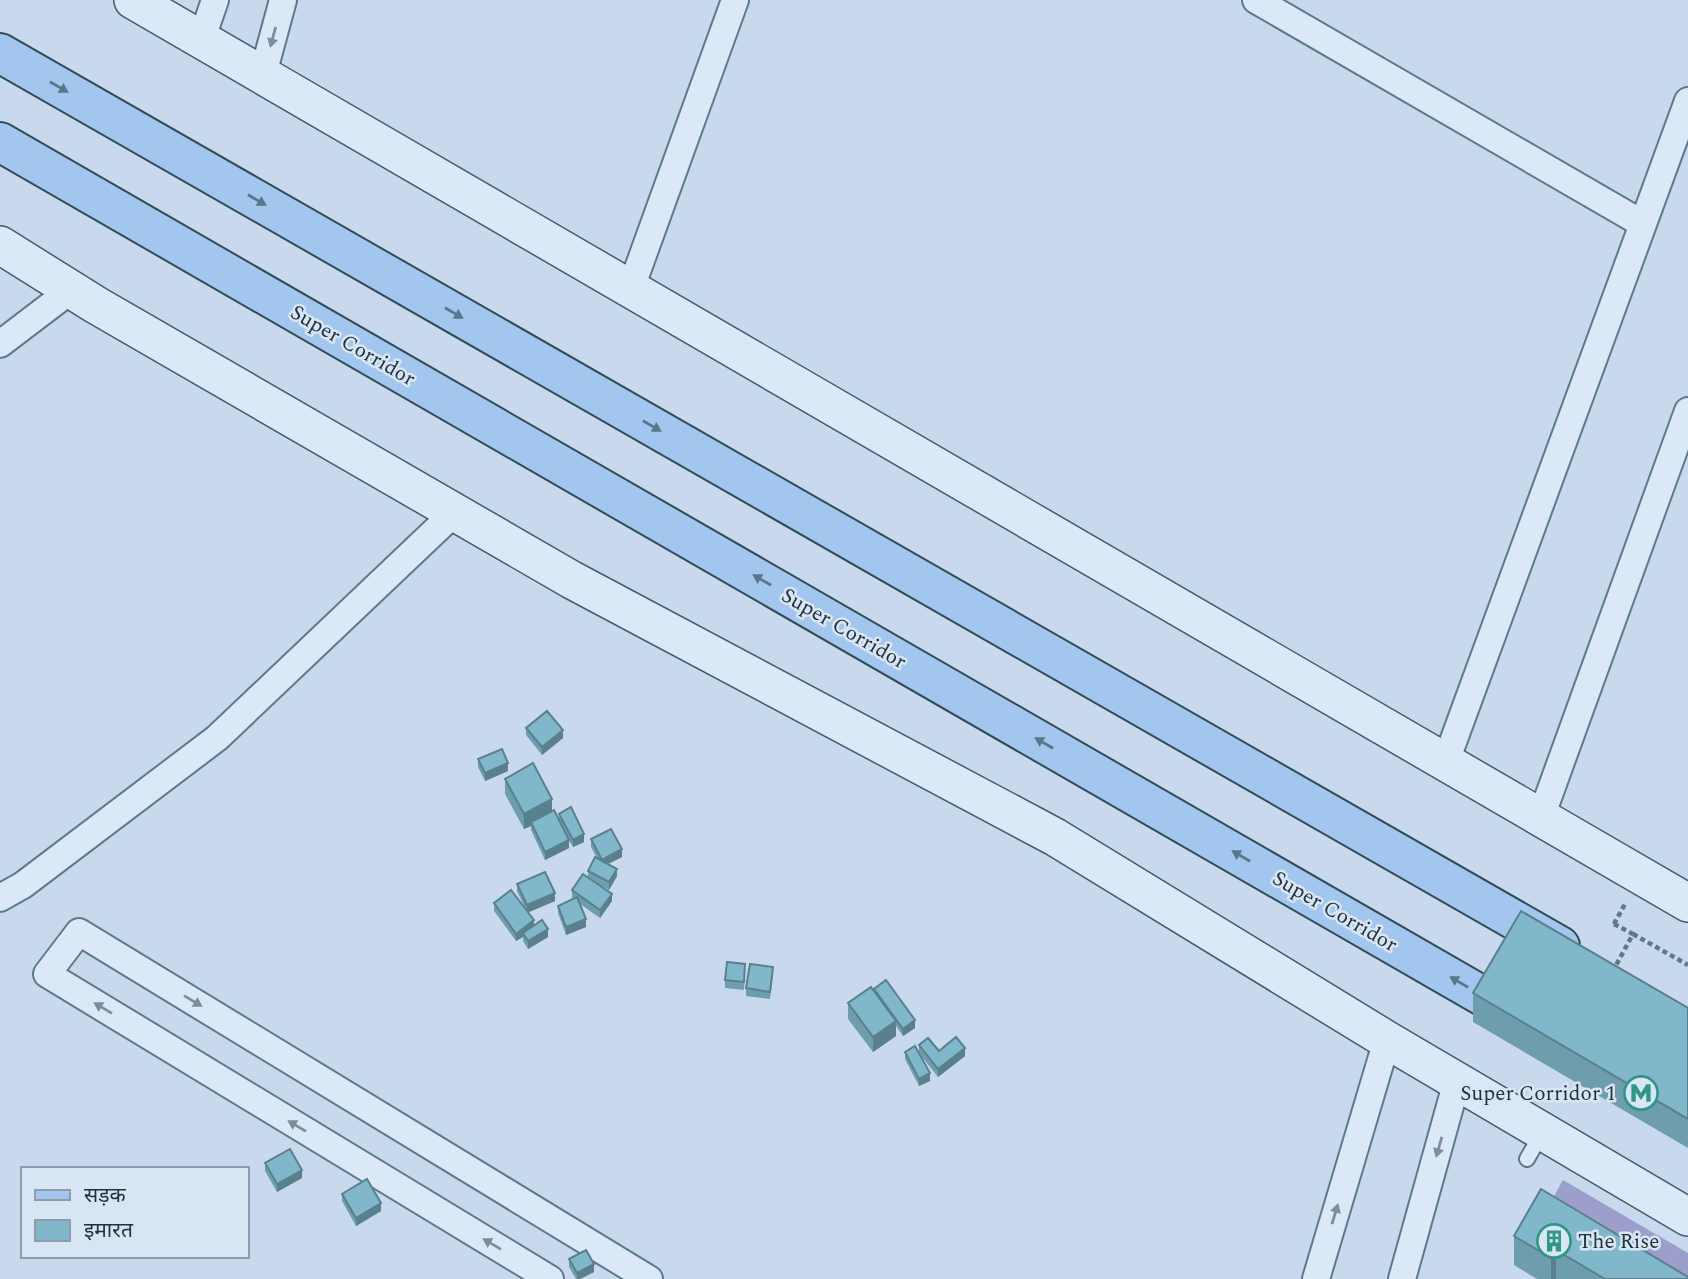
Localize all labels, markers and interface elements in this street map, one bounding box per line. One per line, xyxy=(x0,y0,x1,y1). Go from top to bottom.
one-way arrow xyxy=(267,26,278,48)
one-way arrow xyxy=(50,81,69,93)
one-way arrow xyxy=(247,194,266,206)
street label: Super Corridor xyxy=(284,297,421,395)
one-way arrow xyxy=(445,307,464,319)
one-way arrow xyxy=(642,420,661,432)
one-way arrow xyxy=(752,574,771,586)
street label: Super Corridor xyxy=(775,580,912,678)
one-way arrow xyxy=(1034,737,1053,749)
one-way arrow xyxy=(1231,850,1250,862)
street label: Super Corridor xyxy=(1266,863,1403,961)
one-way arrow xyxy=(1449,976,1469,988)
one-way arrow xyxy=(183,994,202,1007)
one-way arrow xyxy=(93,1001,112,1014)
metro station icon: Super Corridor 1 xyxy=(1622,1074,1660,1112)
place label: Super Corridor 1 xyxy=(1460,1078,1616,1110)
one-way arrow xyxy=(288,1119,307,1132)
one-way arrow xyxy=(1433,1136,1444,1158)
legend xyxy=(21,1167,248,1258)
text: सड़क xyxy=(84,1180,126,1212)
one-way arrow xyxy=(1331,1203,1341,1224)
text: इमारत xyxy=(84,1215,134,1247)
building icon: The Rise xyxy=(1535,1222,1573,1260)
place label: The Rise xyxy=(1578,1226,1659,1258)
one-way arrow xyxy=(482,1237,502,1250)

